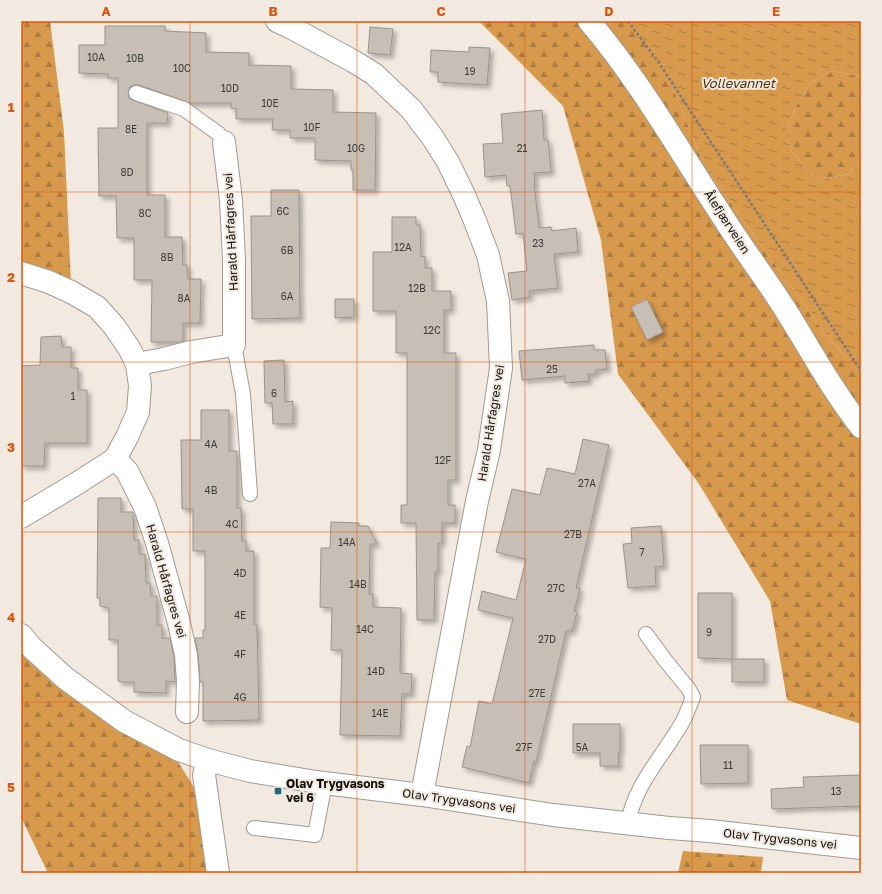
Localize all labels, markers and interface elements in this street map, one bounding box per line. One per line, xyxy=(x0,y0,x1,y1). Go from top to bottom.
text: A xyxy=(101,3,111,19)
text: B xyxy=(268,3,278,19)
text: C xyxy=(436,3,446,19)
text: D xyxy=(604,3,614,19)
text: E xyxy=(772,3,780,19)
house number: 10A xyxy=(87,51,105,63)
house number: 10B xyxy=(126,52,144,64)
house number: 10C xyxy=(173,62,191,74)
house number: 19 xyxy=(465,65,475,77)
water label: Vollevannet xyxy=(701,75,777,91)
house number: 10D xyxy=(221,82,239,94)
house number: 10E xyxy=(261,97,279,109)
text: 1 xyxy=(8,99,15,115)
house number: 10F xyxy=(304,121,321,133)
house number: 8E xyxy=(125,123,137,135)
house number: 10G xyxy=(347,142,365,154)
house number: 21 xyxy=(517,142,527,154)
house number: 8D xyxy=(120,166,134,178)
street label: Harald Hårfagres vei xyxy=(220,173,241,291)
street label: Ålefjærveien xyxy=(701,187,754,257)
house number: 6C xyxy=(277,205,290,217)
house number: 8C xyxy=(139,207,152,219)
house number: 23 xyxy=(532,237,544,249)
house number: 12A xyxy=(394,241,412,253)
house number: 6B xyxy=(281,244,294,256)
house number: 8B xyxy=(161,251,174,263)
text: 2 xyxy=(7,269,15,285)
house number: 12B xyxy=(408,282,426,294)
house number: 6A xyxy=(281,290,294,302)
house number: 8A xyxy=(178,292,191,304)
house number: 12C xyxy=(423,324,441,336)
street label: Harald Hårfagres vei xyxy=(474,363,507,482)
house number: 25 xyxy=(546,363,558,375)
house number: 6 xyxy=(271,387,277,399)
house number: 1 xyxy=(71,390,76,402)
house number: 4A xyxy=(205,438,218,450)
text: 3 xyxy=(7,439,15,455)
house number: 12F xyxy=(435,454,451,466)
house number: 27A xyxy=(578,477,596,489)
house number: 4B xyxy=(205,484,218,496)
house number: 4C xyxy=(226,518,239,530)
street label: Harald Hårfagres vei xyxy=(143,522,190,640)
house number: 27B xyxy=(564,528,582,540)
house number: 14A xyxy=(338,536,356,548)
house number: 7 xyxy=(639,546,645,558)
house number: 4D xyxy=(233,567,247,579)
house number: 14B xyxy=(349,578,367,590)
house number: 27C xyxy=(547,582,565,594)
text: 4 xyxy=(7,609,15,625)
house number: 4E xyxy=(234,609,246,621)
house number: 14C xyxy=(356,623,374,635)
house number: 9 xyxy=(706,626,712,638)
house number: 27D xyxy=(538,633,556,645)
house number: 4F xyxy=(234,648,246,660)
house number: 14D xyxy=(367,665,385,677)
house number: 27E xyxy=(528,687,546,699)
house number: 4G xyxy=(233,691,247,703)
house number: 14E xyxy=(371,707,389,719)
house number: 27F xyxy=(515,741,533,753)
house number: 5A xyxy=(576,741,589,753)
house number: 11 xyxy=(723,759,733,771)
place label: Olav Trygvasons vei 6 xyxy=(286,776,385,805)
text: 5 xyxy=(7,779,15,795)
street label: Olav Trygvasons vei xyxy=(401,785,517,816)
house number: 13 xyxy=(831,785,841,797)
marker: Olav Trygvasons vei 6 xyxy=(273,786,283,796)
street label: Olav Trygvasons vei xyxy=(722,825,838,852)

